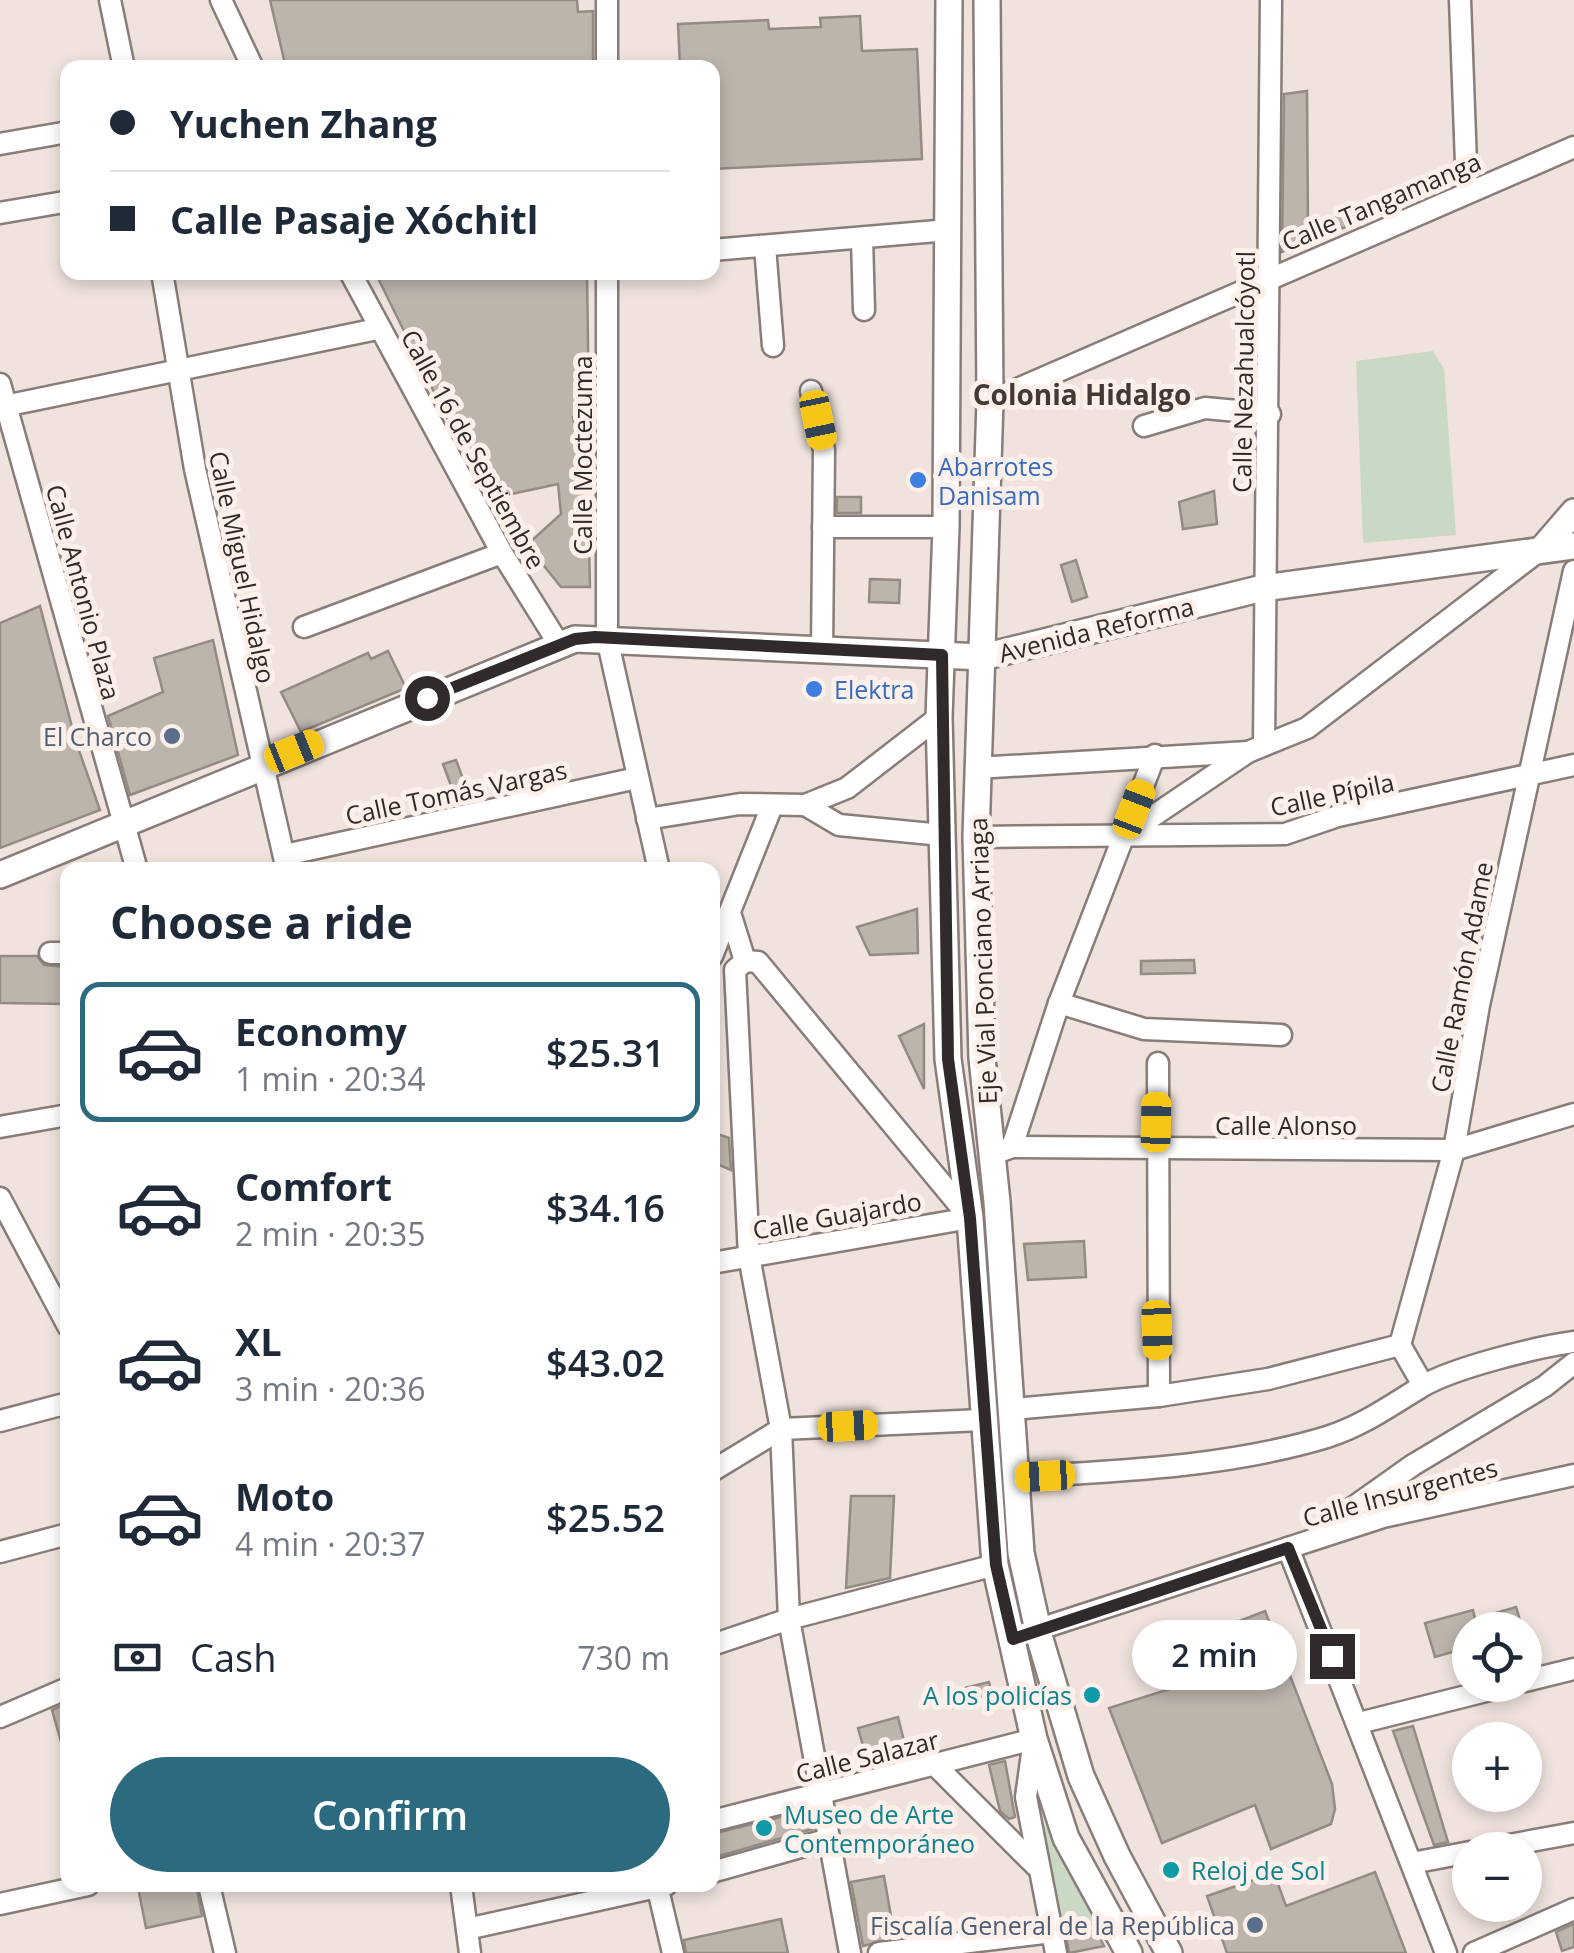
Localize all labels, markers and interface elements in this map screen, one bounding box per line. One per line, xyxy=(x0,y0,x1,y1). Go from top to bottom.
text: Yuchen Zhang xyxy=(170,97,437,149)
street label: Calle Tangamanga xyxy=(1276,144,1486,258)
text: Calle Pasaje Xóchitl xyxy=(170,193,538,245)
street label: Calle Nezahualcóyotl xyxy=(1224,251,1262,493)
street label: Calle 16 de Septiembre xyxy=(394,323,554,575)
street label: Calle Moctezuma xyxy=(565,355,599,555)
district label: Colonia Hidalgo xyxy=(973,375,1191,413)
car xyxy=(797,388,839,452)
street label: Calle Miguel Hidalgo xyxy=(202,448,284,686)
place label: Abarrotes Danisam xyxy=(938,449,1053,512)
marker: Abarrotes Danisam xyxy=(907,469,929,491)
street label: Calle Antonio Plaza xyxy=(39,480,129,704)
street label: Avenida Reforma xyxy=(995,588,1197,670)
place label: Elektra xyxy=(834,672,914,706)
route start xyxy=(405,676,450,721)
marker: Elektra xyxy=(803,678,825,700)
place label: El Charco xyxy=(43,719,152,753)
marker: El Charco xyxy=(161,725,183,747)
car xyxy=(261,726,327,776)
street label: Calle Tomás Vargas xyxy=(342,752,570,832)
street label: Calle Pípila xyxy=(1267,764,1397,824)
car xyxy=(1109,776,1159,842)
street label: Eje Vial Ponciano Arriaga xyxy=(960,817,1004,1105)
street label: Calle Ramón Adame xyxy=(1422,859,1500,1095)
text: Choose a ride xyxy=(110,891,413,952)
text: Economy xyxy=(235,1005,407,1057)
icon: car xyxy=(115,1007,205,1097)
text: $25.31 xyxy=(546,1026,665,1078)
text: 1 min · 20:34 xyxy=(235,1057,426,1100)
car xyxy=(1140,1092,1172,1152)
street label: Calle Alonso xyxy=(1215,1108,1357,1142)
text: Comfort xyxy=(235,1160,392,1212)
icon: car xyxy=(115,1162,205,1252)
text: $34.16 xyxy=(546,1181,665,1233)
street label: Calle Guajardo xyxy=(750,1183,924,1247)
text: 2 min · 20:35 xyxy=(235,1212,426,1255)
car xyxy=(1141,1299,1173,1361)
text: XL xyxy=(235,1315,282,1367)
icon: car xyxy=(115,1317,205,1407)
text: $43.02 xyxy=(546,1336,665,1388)
text: 3 min · 20:36 xyxy=(235,1367,426,1410)
car xyxy=(817,1409,879,1443)
street label: Calle Insurgentes xyxy=(1299,1450,1501,1534)
car xyxy=(1014,1459,1076,1493)
text: Moto xyxy=(235,1470,334,1522)
icon: car xyxy=(115,1472,205,1562)
text: $25.52 xyxy=(546,1491,665,1543)
text: 4 min · 20:37 xyxy=(235,1522,426,1565)
map controls xyxy=(1452,1612,1542,1922)
button: locate xyxy=(1452,1612,1542,1702)
callout: 2 min xyxy=(1132,1621,1297,1691)
icon: cash xyxy=(110,1630,165,1685)
text: Cash xyxy=(190,1631,276,1683)
text: 2 min xyxy=(1171,1633,1258,1676)
route end xyxy=(1310,1634,1355,1679)
text: 730 m xyxy=(577,1636,670,1679)
place label: A los policías xyxy=(923,1678,1072,1712)
marker: A los policías xyxy=(1081,1684,1103,1706)
street label: Calle Salazar xyxy=(792,1722,942,1790)
button: + xyxy=(1452,1722,1542,1812)
button: Confirm xyxy=(110,1757,670,1872)
place label: Museo de Arte Contemporáneo xyxy=(784,1797,975,1860)
marker: Museo de Arte Contemporáneo xyxy=(753,1817,775,1839)
button: − xyxy=(1452,1832,1542,1922)
place label: Reloj de Sol xyxy=(1191,1853,1326,1887)
marker: Reloj de Sol xyxy=(1160,1859,1182,1881)
place label: Fiscalía General de la República xyxy=(870,1908,1235,1942)
marker: Fiscalía General de la República xyxy=(1244,1914,1266,1936)

